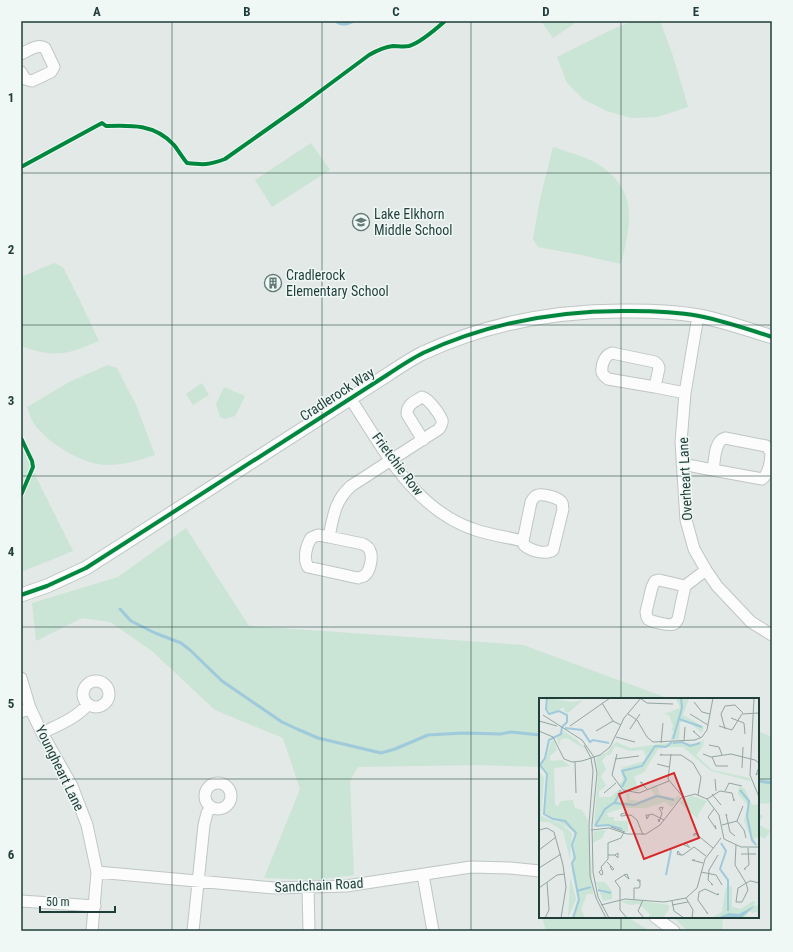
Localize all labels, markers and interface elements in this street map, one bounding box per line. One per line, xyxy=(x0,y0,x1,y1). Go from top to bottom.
text: A xyxy=(93,4,101,19)
text: B xyxy=(243,4,251,19)
text: C xyxy=(392,4,400,19)
text: D xyxy=(542,4,550,19)
text: E xyxy=(693,4,700,19)
text: 1 xyxy=(8,90,14,105)
place label: Lake Elkhorn Middle School xyxy=(374,206,452,238)
school or university icon: Lake Elkhorn Middle School xyxy=(351,212,371,232)
text: 2 xyxy=(8,242,15,257)
place label: Cradlerock Elementary School xyxy=(286,267,389,299)
building icon: Cradlerock Elementary School xyxy=(263,273,283,293)
street label: Cradlerock Way xyxy=(297,364,377,424)
text: 3 xyxy=(8,393,14,408)
street label: Frietchie Row xyxy=(369,429,427,499)
street label: Overheart Lane xyxy=(675,436,695,521)
text: 4 xyxy=(8,544,15,559)
text: 5 xyxy=(8,696,15,711)
inset map xyxy=(539,698,759,918)
street label: Youngheart Lane xyxy=(32,723,88,814)
text: 6 xyxy=(8,847,15,862)
street label: Sandchain Road xyxy=(274,875,364,895)
scale bar xyxy=(40,888,115,914)
text: 50 m xyxy=(46,895,70,909)

